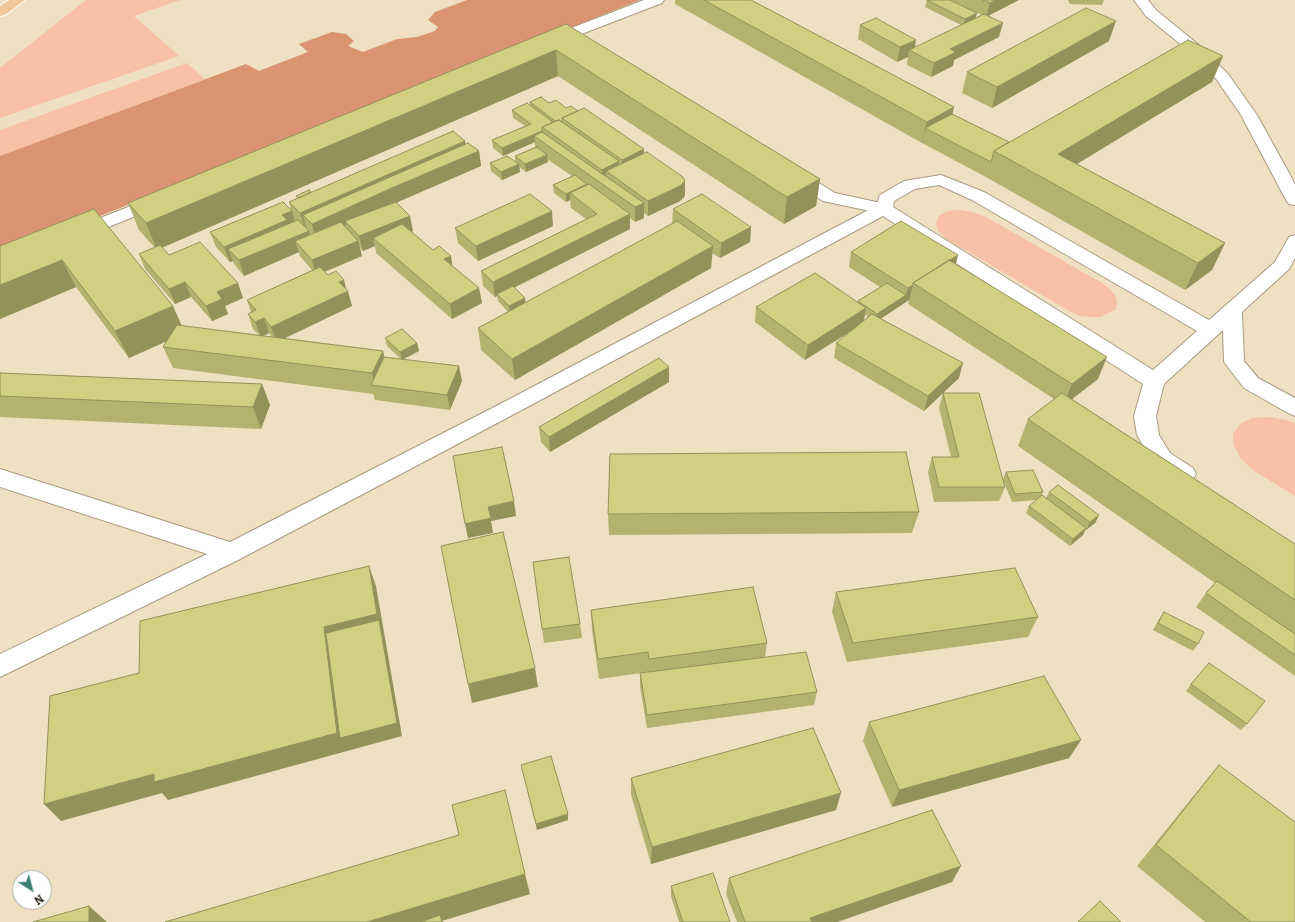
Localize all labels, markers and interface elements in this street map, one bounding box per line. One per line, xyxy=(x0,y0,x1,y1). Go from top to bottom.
north arrow xyxy=(12,870,52,910)
text: N xyxy=(32,892,46,907)

